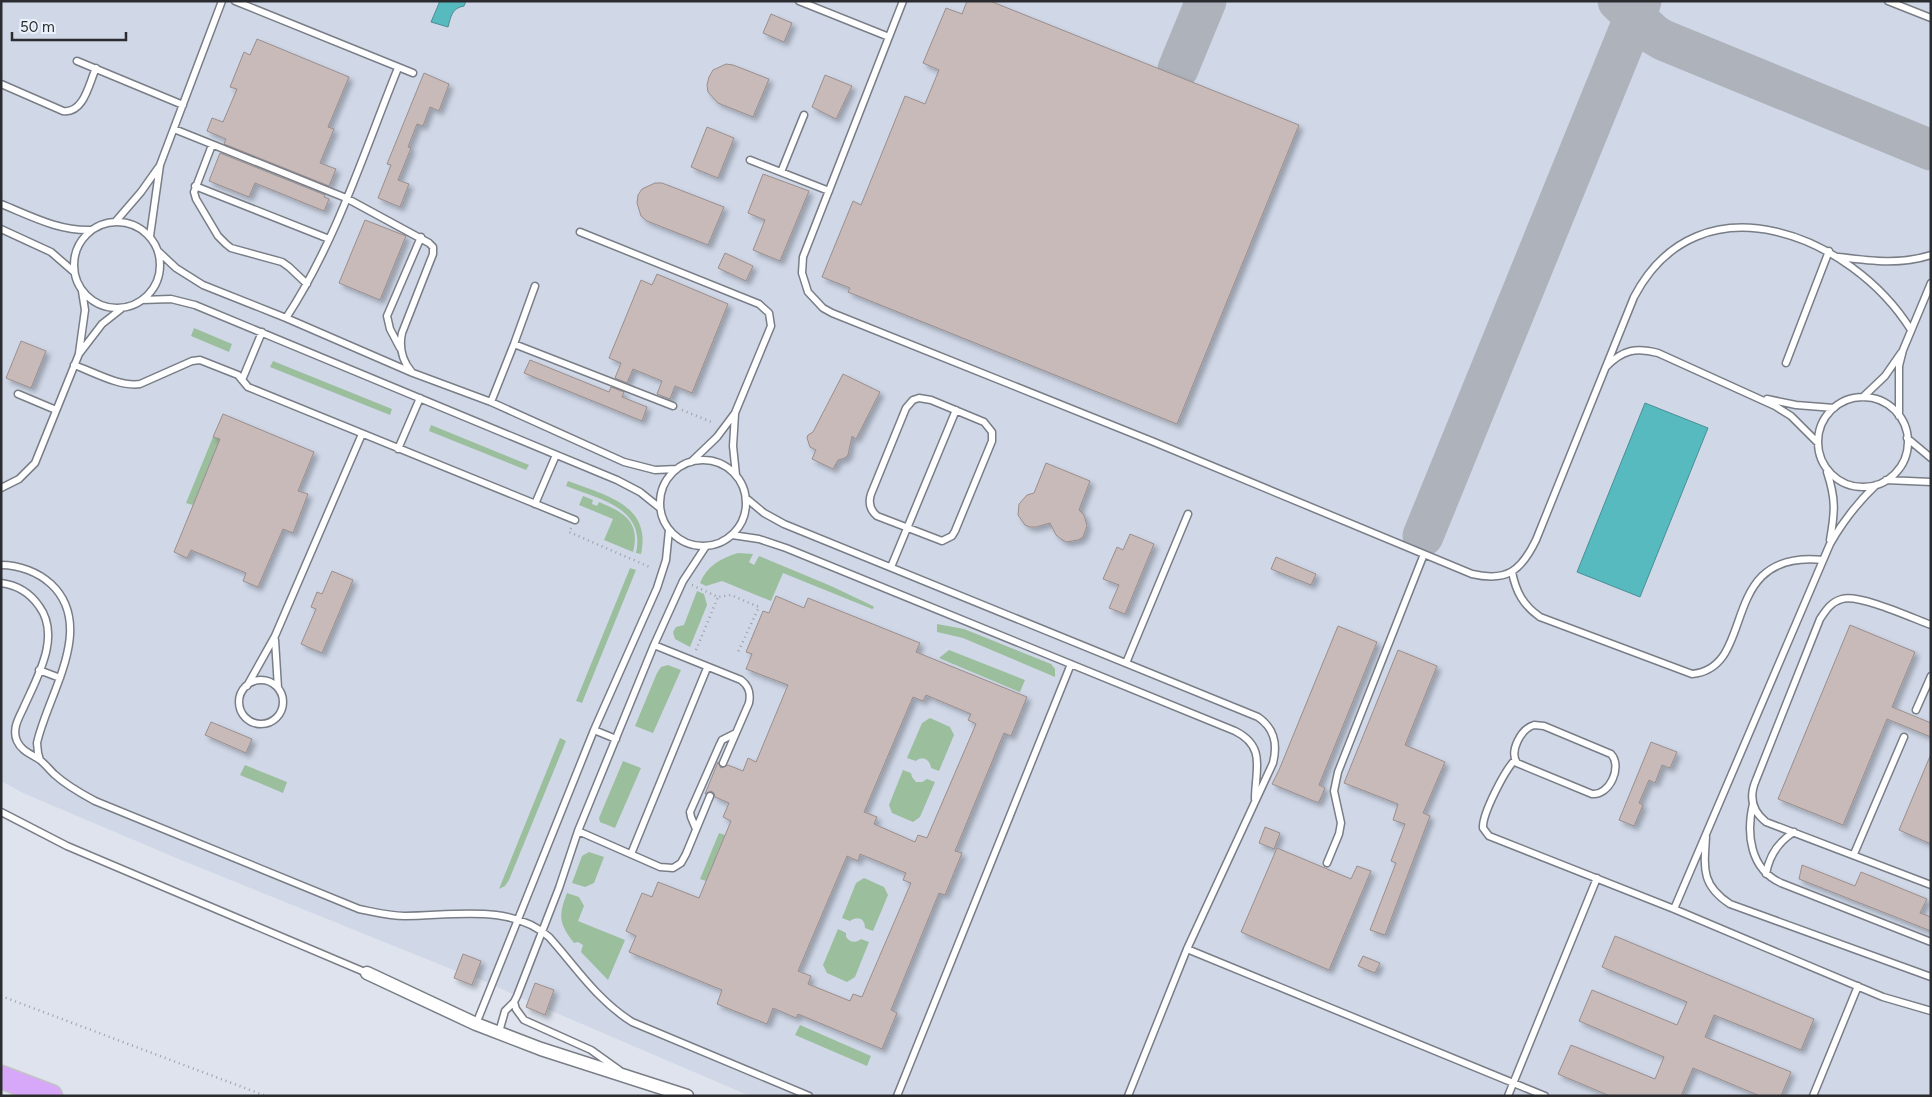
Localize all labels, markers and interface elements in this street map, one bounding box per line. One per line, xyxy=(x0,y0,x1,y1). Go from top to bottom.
scale bar xyxy=(12,10,126,42)
text: 50 m xyxy=(20,18,55,36)

